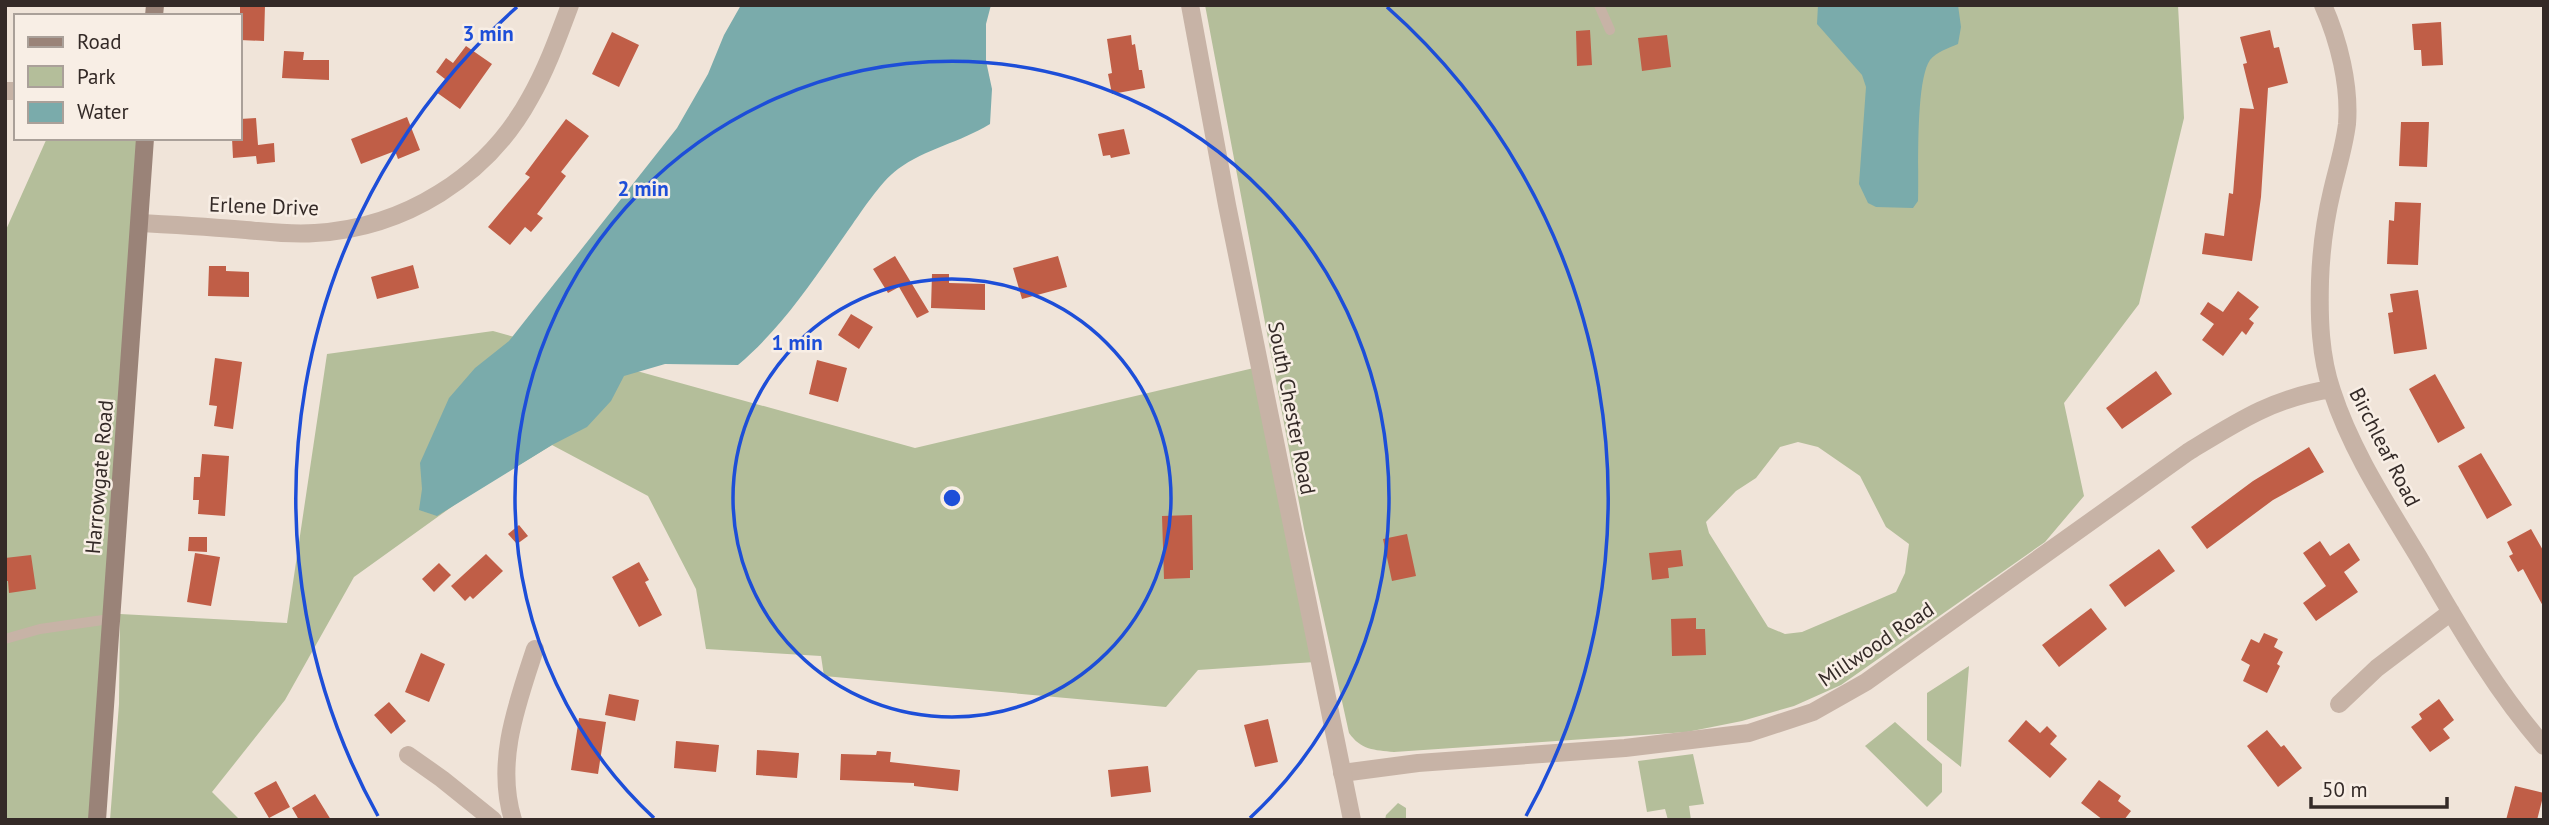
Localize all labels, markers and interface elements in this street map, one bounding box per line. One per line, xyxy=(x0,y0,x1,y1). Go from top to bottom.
legend xyxy=(14,14,242,140)
text: 3 min xyxy=(462,20,514,47)
text: Road xyxy=(77,28,121,55)
text: Park xyxy=(77,63,116,90)
text: Water xyxy=(77,98,129,125)
text: 2 min xyxy=(617,175,669,202)
street label: Erlene Drive xyxy=(209,191,319,221)
street label: South Chester Road xyxy=(1262,319,1322,497)
text: 1 min xyxy=(771,329,823,356)
street label: Birchleaf Road xyxy=(2343,383,2427,511)
street label: Harrowgate Road xyxy=(79,399,119,555)
centre of rings xyxy=(940,486,964,510)
street label: Millwood Road xyxy=(1813,595,1939,693)
scale bar xyxy=(2311,766,2448,810)
text: 50 m xyxy=(2322,776,2368,803)

